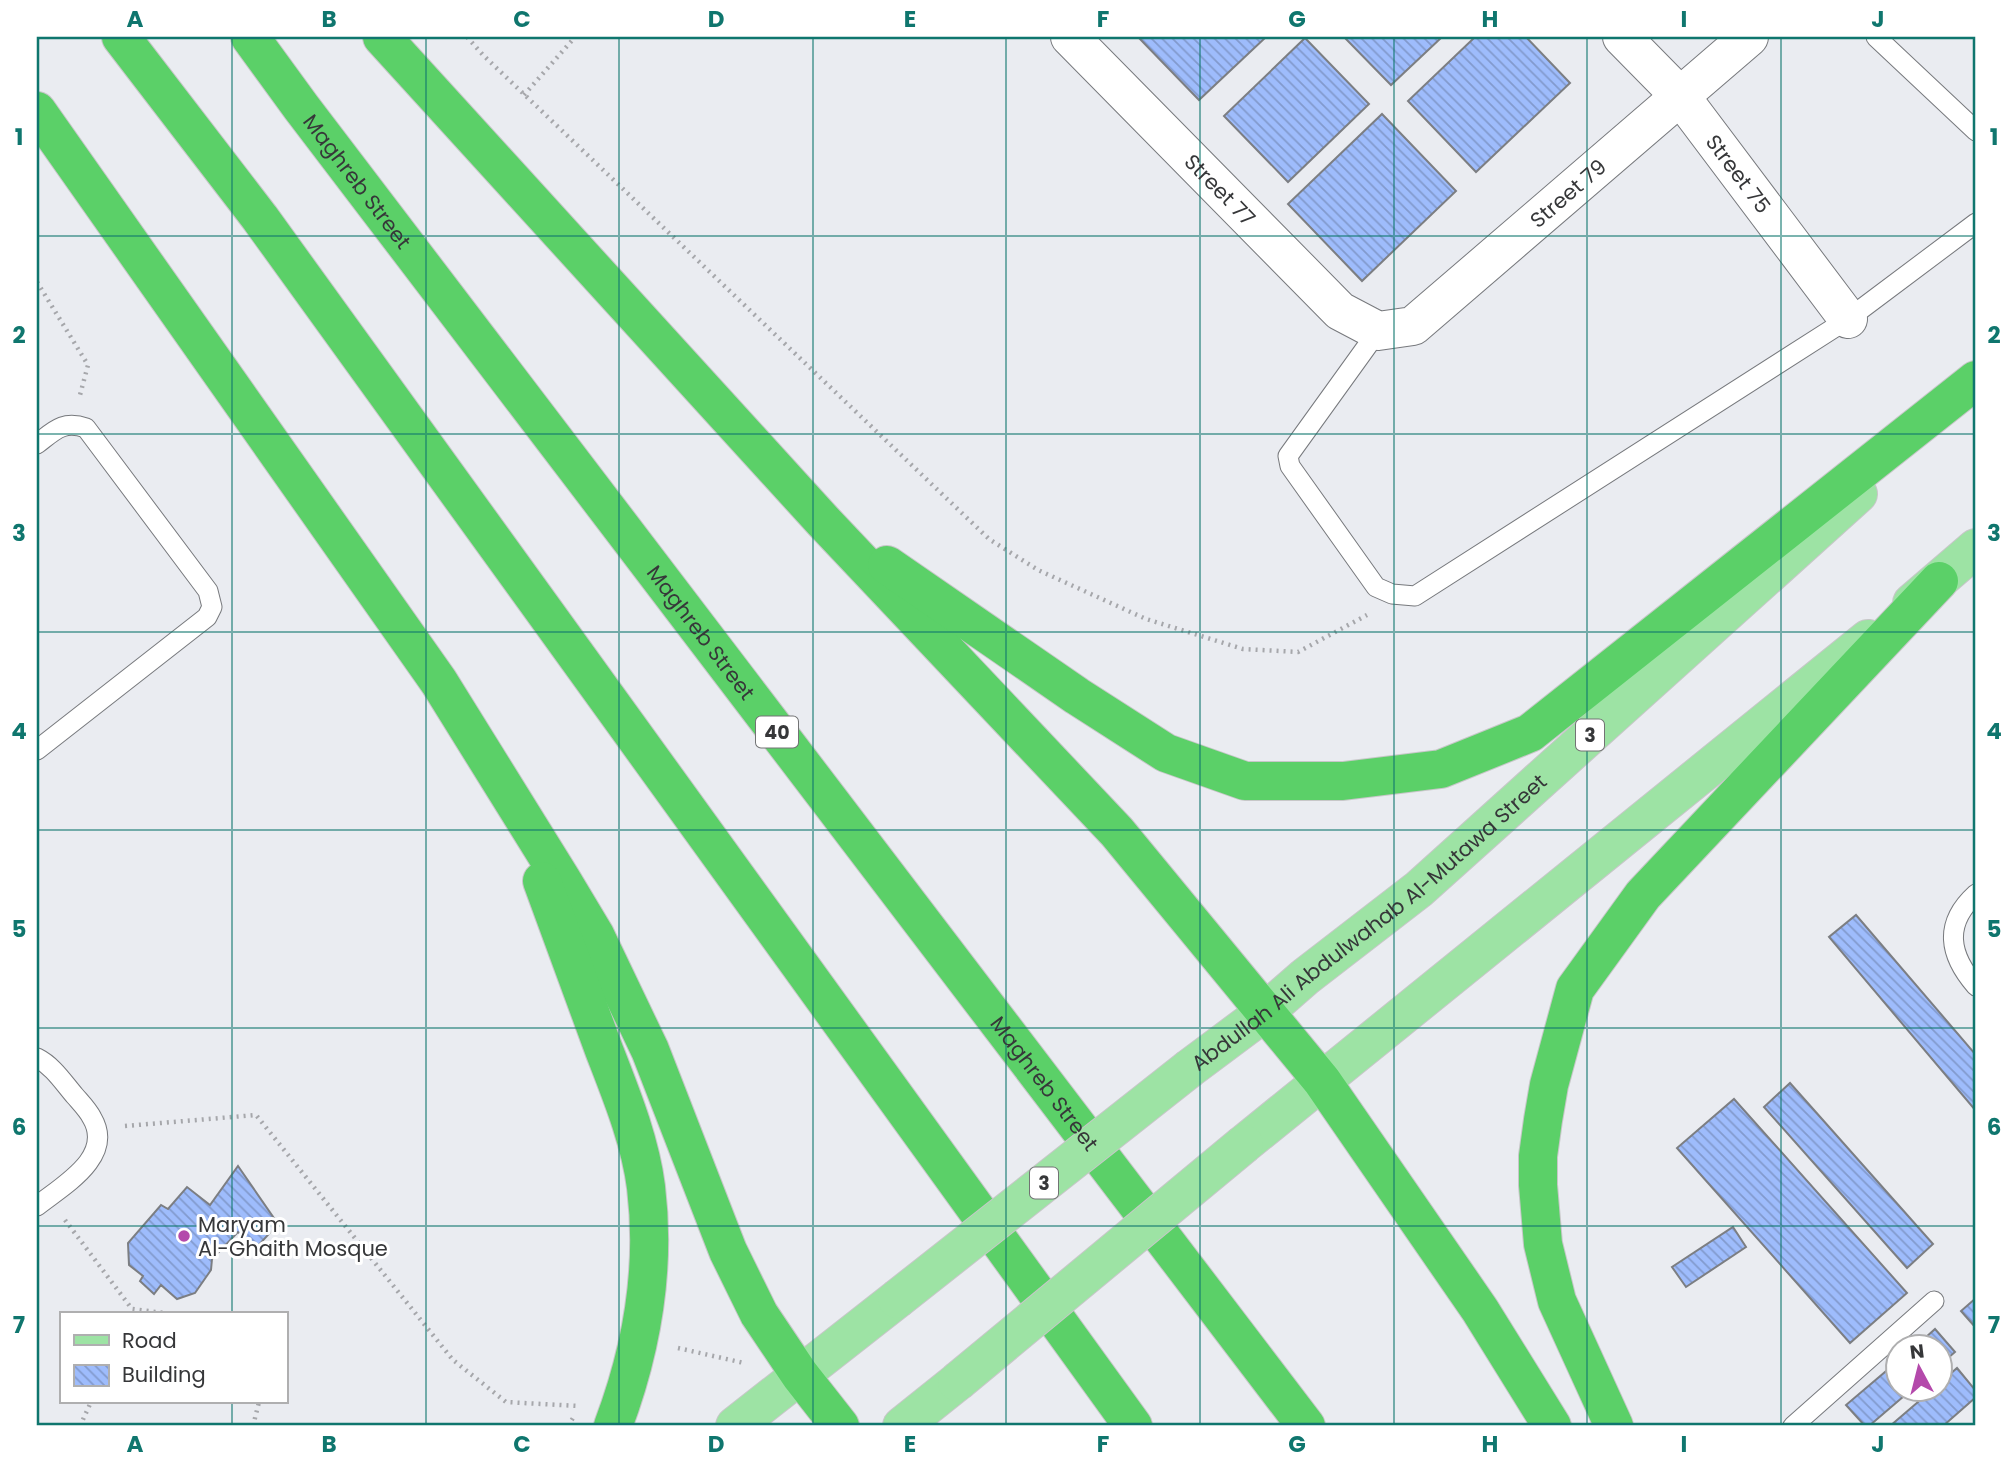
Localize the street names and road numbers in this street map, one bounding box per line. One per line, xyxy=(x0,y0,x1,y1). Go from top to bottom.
street label: Maghreb Street xyxy=(297,108,418,255)
street label: Street 75 xyxy=(1699,128,1778,219)
street label: Street 77 xyxy=(1178,147,1262,232)
street label: Street 79 xyxy=(1523,152,1612,234)
street label: Maghreb Street xyxy=(641,559,762,706)
road number: 40 xyxy=(756,716,798,748)
road number: 3 xyxy=(1576,720,1604,750)
street label: Abdullah Ali Abdulwahab Al-Mutawa Street xyxy=(1185,767,1553,1077)
street label: Maghreb Street xyxy=(984,1010,1106,1157)
road number: 3 xyxy=(1030,1168,1058,1198)

